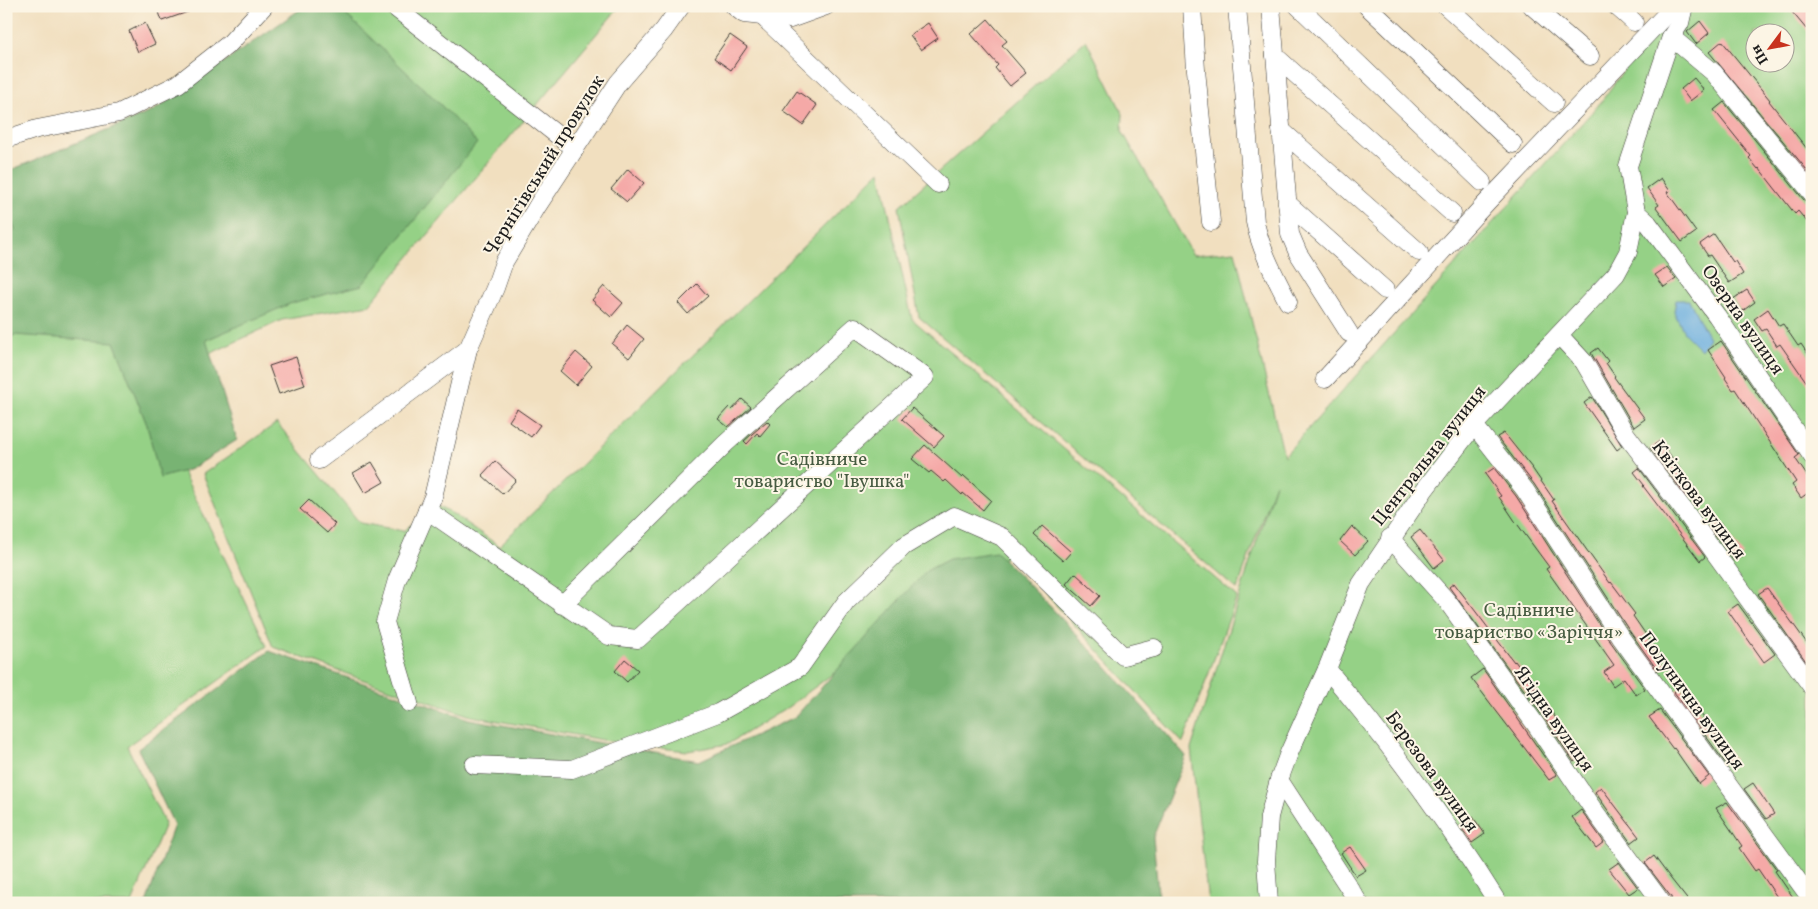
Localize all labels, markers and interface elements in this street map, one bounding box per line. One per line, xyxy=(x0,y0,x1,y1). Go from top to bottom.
north arrow xyxy=(1746,22,1796,72)
text: Пн xyxy=(1747,41,1774,68)
street label: Чернігівський провулок xyxy=(478,70,611,262)
street label: Озерна вулиця xyxy=(1695,260,1790,381)
street label: Центральна вулиця xyxy=(1366,380,1493,532)
street label: Квіткова вулиця xyxy=(1645,435,1752,565)
park label: Садівниче товариство "Івушка" xyxy=(734,447,910,495)
park label: Садівниче товариство «Заріччя» xyxy=(1435,598,1623,646)
street label: Полунична вулиця xyxy=(1632,627,1750,776)
street label: Ягідна вулиця xyxy=(1507,661,1600,777)
street label: Березова вулиця xyxy=(1379,706,1484,838)

